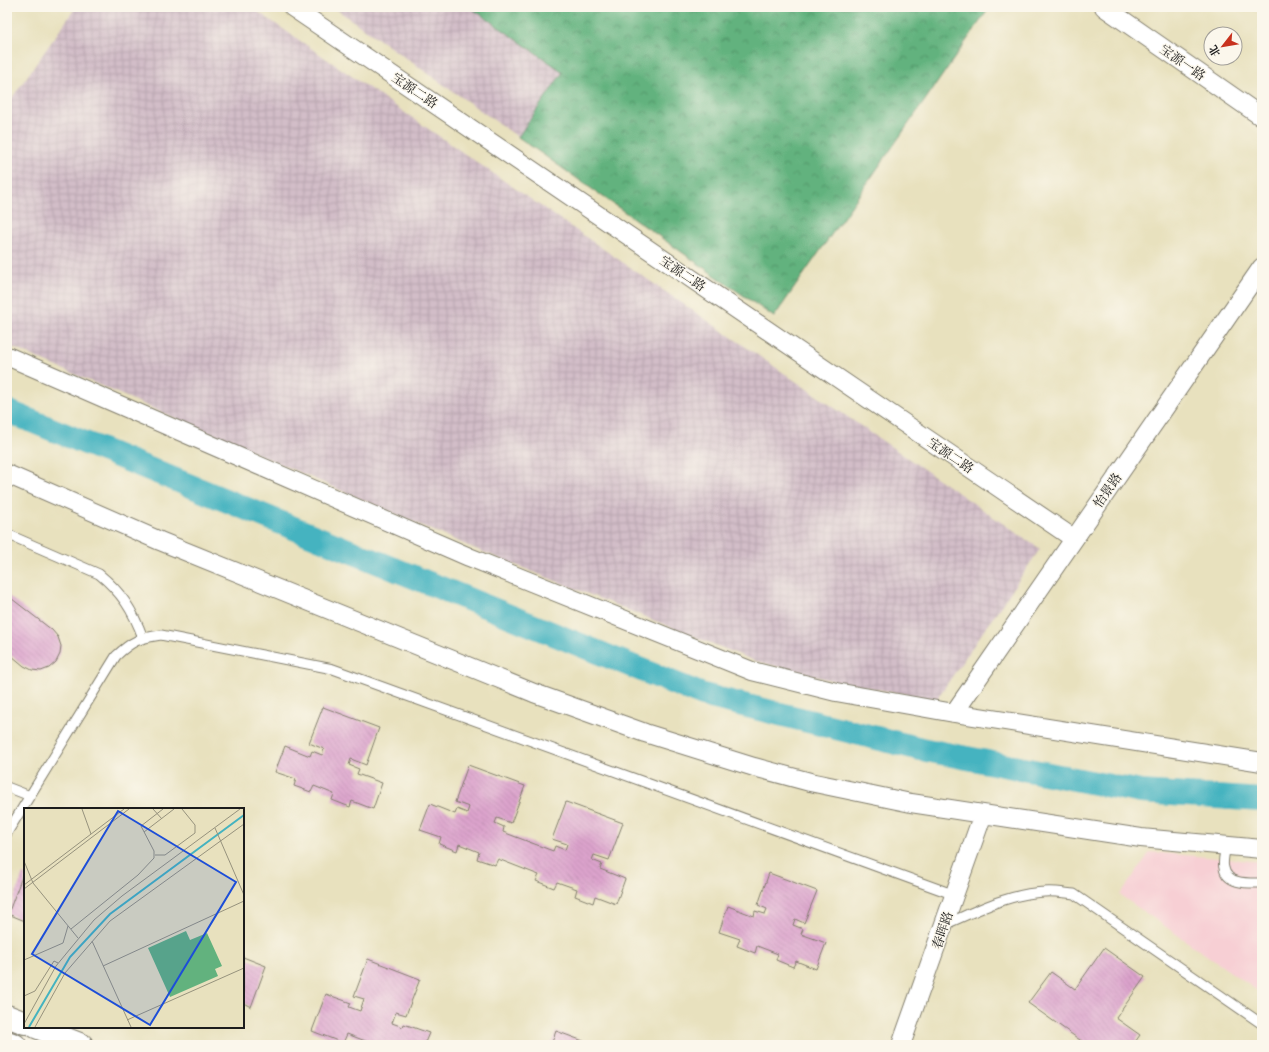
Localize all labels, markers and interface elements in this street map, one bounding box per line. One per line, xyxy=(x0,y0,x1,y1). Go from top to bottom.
north arrow xyxy=(1203,26,1243,66)
street label: 宝源一路 xyxy=(1157,41,1208,83)
text: 北 xyxy=(1206,43,1223,59)
street label: 宝源二路 xyxy=(389,70,440,111)
street label: 宝源二路 xyxy=(657,253,708,294)
street label: 宝源二路 xyxy=(925,435,976,476)
street label: 怡景路 xyxy=(1090,470,1125,511)
inset map xyxy=(24,808,244,1028)
street label: 春晖路 xyxy=(929,909,956,951)

